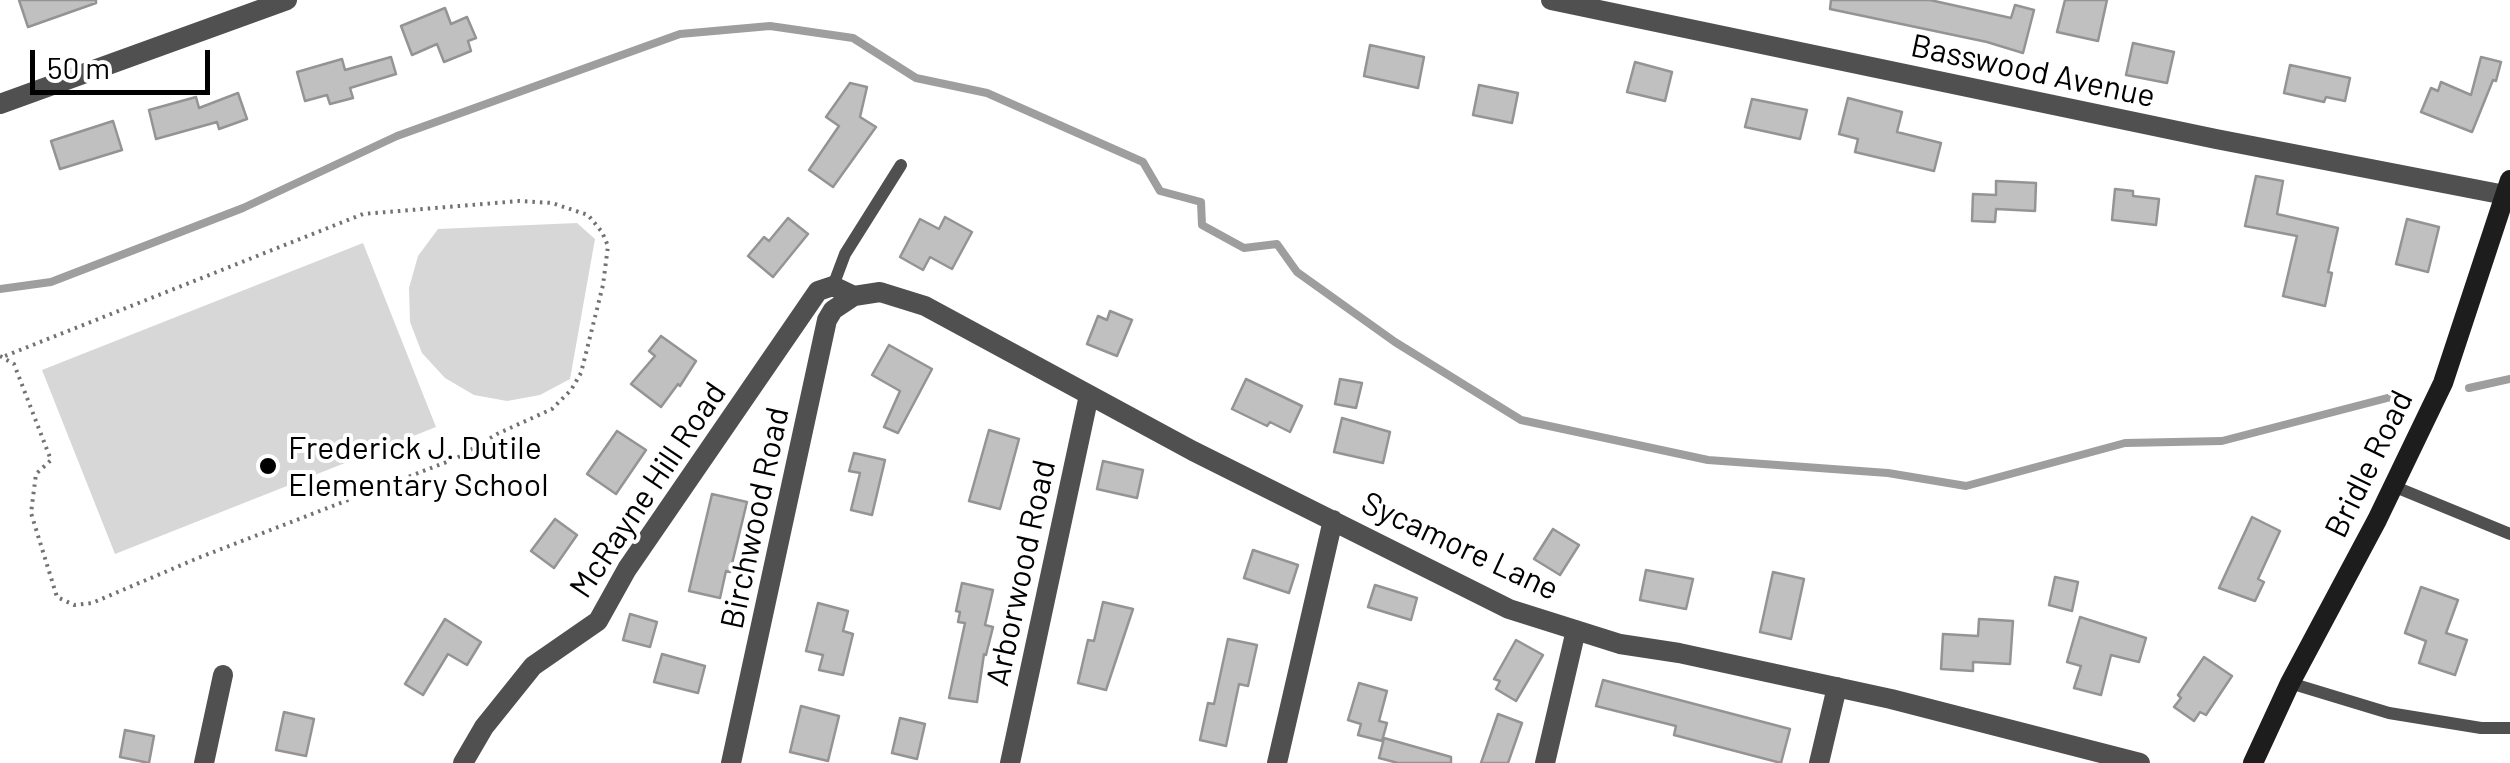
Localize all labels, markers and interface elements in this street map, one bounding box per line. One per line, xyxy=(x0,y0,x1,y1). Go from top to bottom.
street label: Basswood Avenue xyxy=(1907,26,2159,116)
scale bar xyxy=(35,30,215,92)
text: 50 m xyxy=(47,49,110,85)
street label: McRayne Hill Road xyxy=(562,375,734,605)
street label: Bridle Road xyxy=(2317,384,2421,544)
street label: Birchwood Road xyxy=(713,404,797,632)
place label: Frederick J. Dutile Elementary School xyxy=(288,429,549,504)
marker: Frederick J. Dutile Elementary School xyxy=(257,455,279,477)
street label: Arborwood Road xyxy=(978,456,1064,690)
street label: Sycamore Lane xyxy=(1355,484,1565,608)

